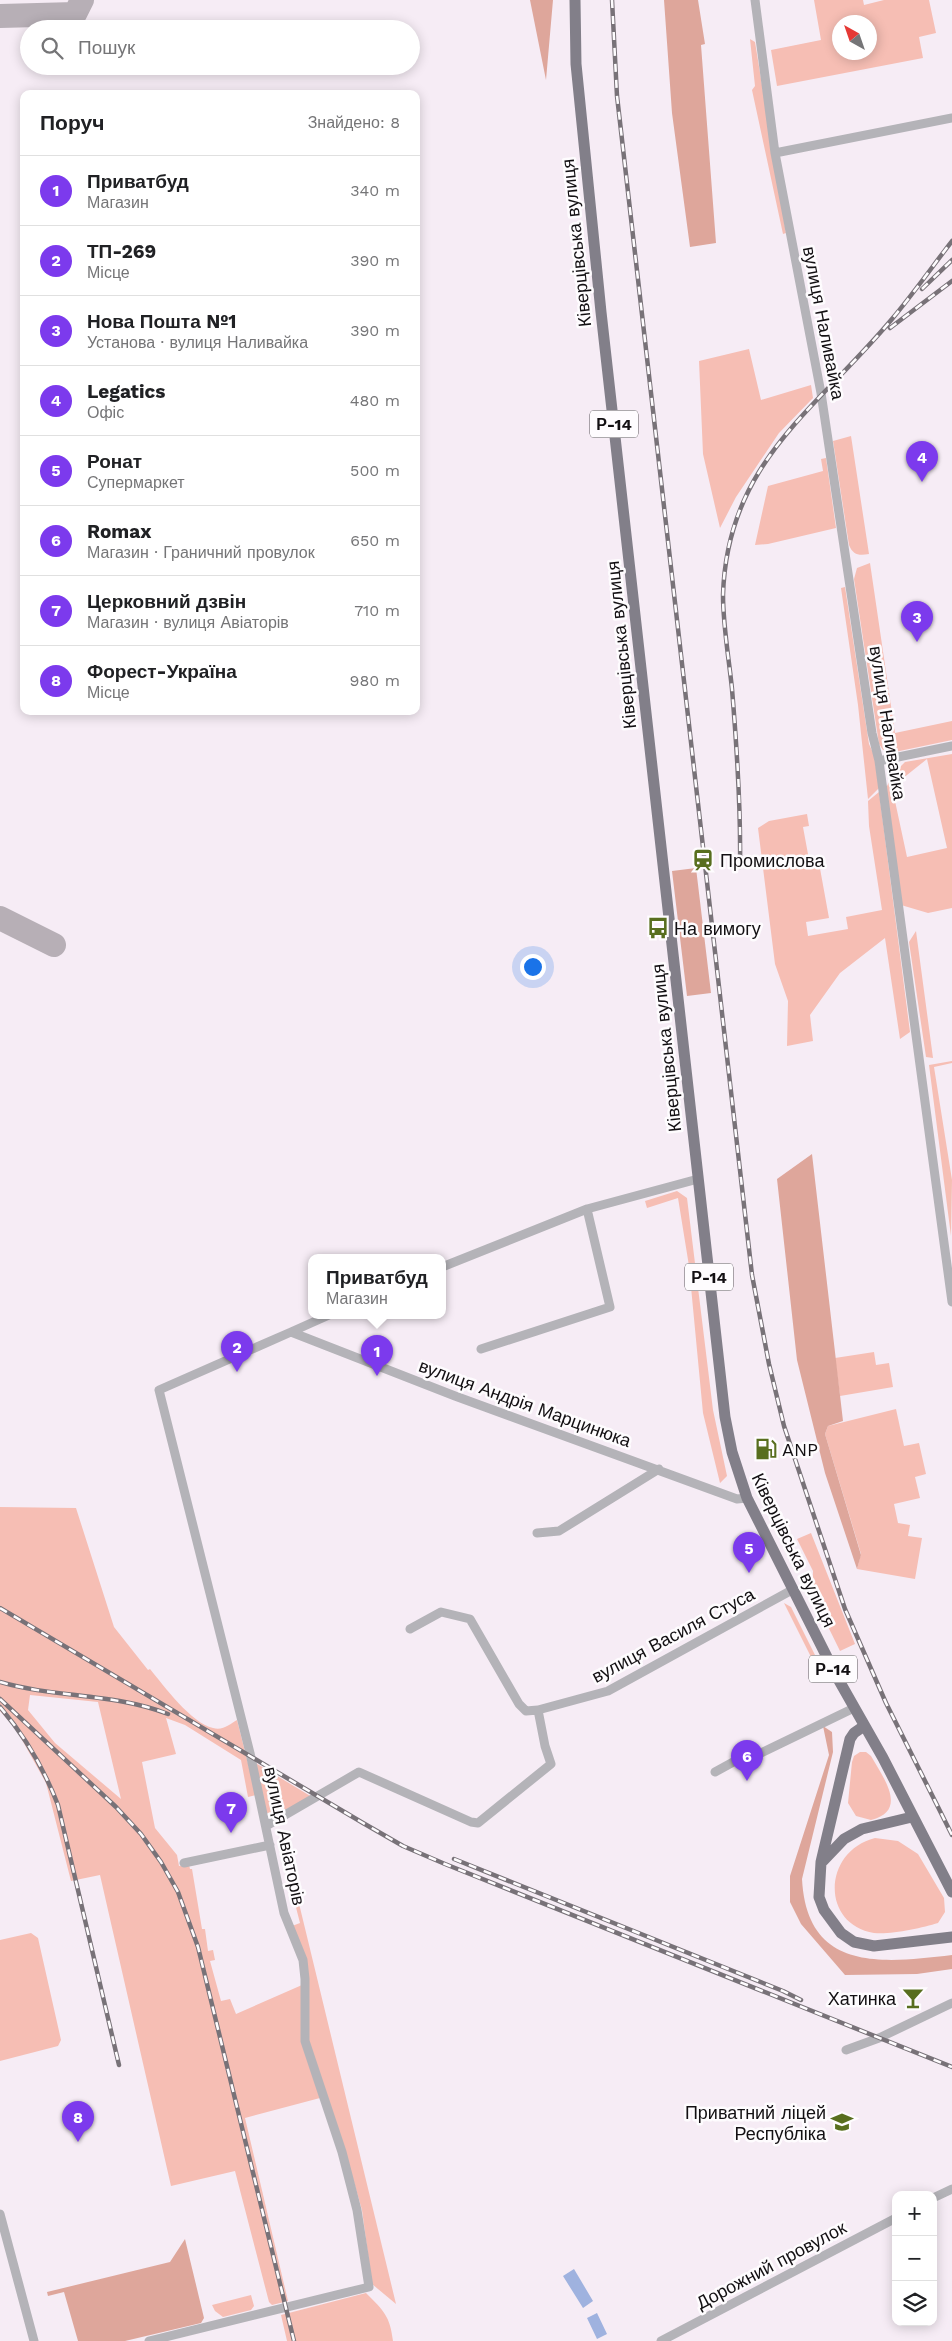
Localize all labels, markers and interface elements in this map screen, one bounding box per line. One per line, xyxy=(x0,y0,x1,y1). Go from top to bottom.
north arrow xyxy=(832,15,877,60)
search box xyxy=(20,20,420,75)
icon: search xyxy=(38,34,66,62)
text: Пошук xyxy=(78,36,135,59)
text: Поруч xyxy=(40,110,104,135)
text: Знайдено: 8 xyxy=(308,113,400,132)
street label: Ківерцівська вулиця xyxy=(557,158,595,328)
text: Приватбуд xyxy=(87,170,189,193)
text: 1 xyxy=(53,181,59,200)
text: 340 m xyxy=(350,181,400,200)
text: Магазин xyxy=(87,193,149,212)
text: ТП-269 xyxy=(87,240,156,263)
street label: вулиця Наливайка xyxy=(799,245,849,402)
text: 2 xyxy=(51,251,61,270)
text: 390 m xyxy=(350,251,400,270)
text: Місце xyxy=(87,263,130,282)
text: Нова Пошта №1 xyxy=(87,310,236,333)
text: 3 xyxy=(51,321,61,340)
text: 390 m xyxy=(350,321,400,340)
text: Установа · вулиця Наливайка xyxy=(87,333,308,352)
text: Legatics xyxy=(87,380,165,403)
text: 4 xyxy=(51,391,61,410)
text: 480 m xyxy=(350,391,400,410)
text: Офіс xyxy=(87,403,124,422)
road number: Р-14 xyxy=(590,410,638,438)
pin: 4 xyxy=(906,441,938,482)
text: Ронат xyxy=(87,450,142,473)
text: 5 xyxy=(51,461,61,480)
text: 500 m xyxy=(350,461,400,480)
text: Супермаркет xyxy=(87,473,185,492)
text: Romax xyxy=(87,520,151,543)
text: 6 xyxy=(51,531,61,550)
text: 650 m xyxy=(350,531,400,550)
text: Магазин · Граничний провулок xyxy=(87,543,315,562)
street label: Ківерцівська вулиця xyxy=(602,560,640,730)
text: Церковний дзвін xyxy=(87,590,246,613)
text: 7 xyxy=(51,601,61,620)
text: 710 m xyxy=(354,601,400,620)
pin: 3 xyxy=(901,601,933,642)
text: Магазин · вулиця Авіаторів xyxy=(87,613,289,632)
street label: вулиця Наливайка xyxy=(865,644,911,803)
text: Форест-Україна xyxy=(87,660,237,683)
text: 8 xyxy=(51,671,61,690)
text: 980 m xyxy=(350,671,400,690)
text: Місце xyxy=(87,683,130,702)
station icon: Промислова xyxy=(690,847,716,873)
place label: Промислова xyxy=(720,850,825,871)
bus stop icon: На вимогу xyxy=(645,915,671,941)
place label: На вимогу xyxy=(674,918,761,939)
your location xyxy=(520,954,546,980)
street label: Ківерцівська вулиця xyxy=(647,963,685,1133)
popup xyxy=(308,1254,446,1319)
road number: Р-14 xyxy=(685,1264,733,1290)
text: Приватбуд xyxy=(326,1266,428,1289)
text: Магазин xyxy=(326,1289,388,1308)
pin: 2 xyxy=(221,1331,253,1372)
pin: 1 xyxy=(361,1335,393,1376)
street label: вулиця Андрія Марцинюка xyxy=(416,1355,635,1452)
fuel station icon: ANP xyxy=(753,1436,779,1462)
place label: ANP xyxy=(782,1439,818,1460)
street label: Ківерцівська вулиця xyxy=(748,1470,840,1630)
pin: 5 xyxy=(733,1532,765,1573)
street label: вулиця Василя Стуса xyxy=(588,1583,759,1687)
road number: Р-14 xyxy=(809,1656,857,1682)
pin: 6 xyxy=(731,1740,763,1781)
street label: вулиця Авіаторів xyxy=(260,1765,310,1907)
pin: 7 xyxy=(215,1792,247,1833)
bar icon: Хатинка xyxy=(900,1985,926,2011)
place label: Хатинка xyxy=(828,1988,897,2009)
pin: 8 xyxy=(62,2101,94,2142)
place label: Приватний ліцей Республіка xyxy=(685,2102,827,2144)
school or university icon: Приватний ліцей Республіка xyxy=(829,2109,855,2135)
map controls xyxy=(892,2191,937,2326)
button: + xyxy=(892,2191,937,2236)
street label: Дорожний провулок xyxy=(693,2217,850,2313)
button: − xyxy=(892,2236,937,2281)
button: layers xyxy=(892,2281,937,2326)

